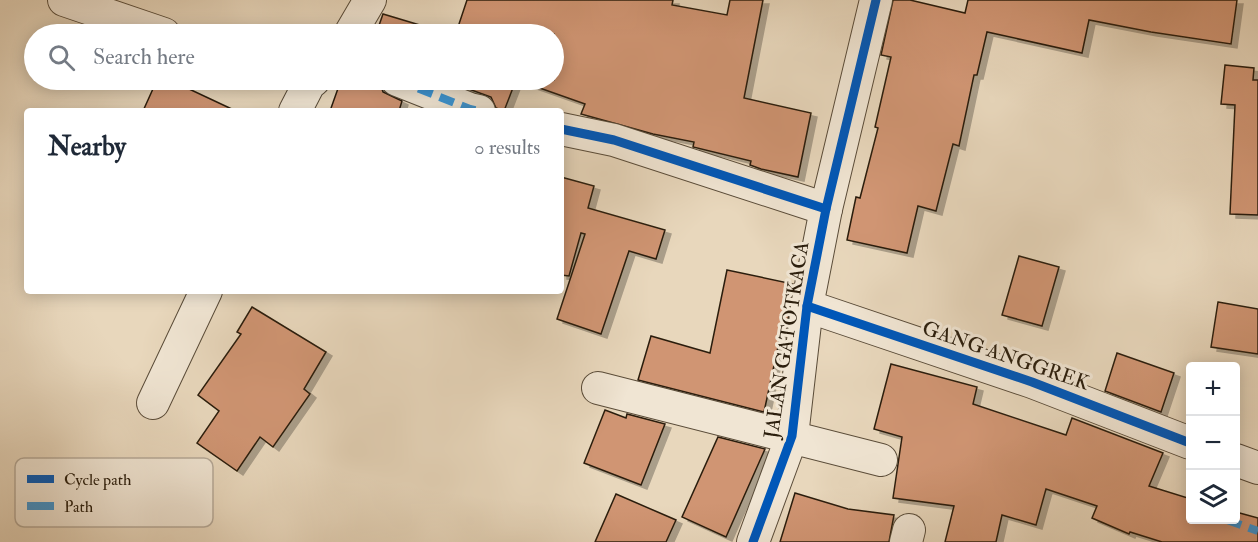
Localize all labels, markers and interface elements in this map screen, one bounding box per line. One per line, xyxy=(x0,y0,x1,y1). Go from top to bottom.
search box xyxy=(24,24,564,90)
icon: search xyxy=(45,41,78,74)
text: Search here xyxy=(93,43,195,71)
text: Nearby xyxy=(48,131,126,163)
text: 0 results xyxy=(474,135,540,160)
street label: JALAN GATOTKACA xyxy=(758,240,814,441)
street label: GANG ANGGREK xyxy=(919,315,1094,396)
map controls xyxy=(1186,362,1240,524)
button: + xyxy=(1186,362,1240,416)
button: − xyxy=(1186,416,1240,470)
legend xyxy=(15,458,213,527)
text: Cycle path xyxy=(64,470,132,491)
button: layers xyxy=(1186,470,1240,524)
text: Path xyxy=(64,497,94,517)

